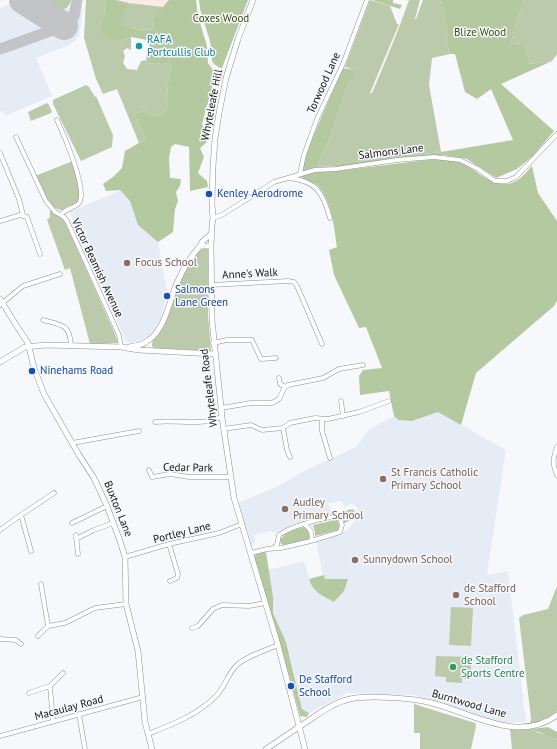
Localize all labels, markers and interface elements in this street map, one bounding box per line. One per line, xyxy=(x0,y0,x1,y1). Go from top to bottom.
park label: Coxes Wood xyxy=(193,12,249,26)
park label: Blize Wood xyxy=(454,26,506,40)
place label: RAFA Portcullis Club xyxy=(147,33,216,59)
marker: RAFA Portcullis Club xyxy=(134,41,144,51)
street label: Torwood Lane xyxy=(305,50,343,116)
street label: Whyteleafe Hill xyxy=(199,68,225,142)
street label: Salmons Lane xyxy=(358,141,424,163)
place label: Kenley Aerodrome xyxy=(217,187,303,201)
marker: Kenley Aerodrome xyxy=(204,189,214,199)
street label: Victor Beamish Avenue xyxy=(68,216,126,320)
place label: Focus School xyxy=(135,256,197,270)
marker: Focus School xyxy=(122,258,132,268)
street label: Anne's Walk xyxy=(222,266,278,282)
place label: Salmons Lane Green xyxy=(175,283,228,309)
marker: Salmons Lane Green xyxy=(162,291,172,301)
street label: Whyteleafe Road xyxy=(198,348,220,428)
place label: Ninehams Road xyxy=(40,364,113,378)
marker: Ninehams Road xyxy=(27,366,37,376)
street label: Cedar Park xyxy=(163,461,213,475)
place label: St Francis Catholic Primary School xyxy=(391,466,478,492)
marker: St Francis Catholic Primary School xyxy=(378,474,388,484)
street label: Buxton Lane xyxy=(101,479,135,539)
place label: Audley Primary School xyxy=(293,496,363,522)
marker: Audley Primary School xyxy=(280,504,290,514)
street label: Portley Lane xyxy=(152,520,212,546)
place label: Sunnydown School xyxy=(363,553,452,567)
marker: Sunnydown School xyxy=(350,555,360,565)
place label: de Stafford School xyxy=(464,582,516,608)
marker: de Stafford School xyxy=(451,590,461,600)
place label: de Stafford Sports Centre xyxy=(461,654,525,680)
marker: de Stafford Sports Centre xyxy=(448,662,458,672)
place label: De Stafford School xyxy=(299,673,352,699)
marker: De Stafford School xyxy=(286,681,296,691)
street label: Burntwood Lane xyxy=(430,687,508,721)
street label: Macaulay Road xyxy=(33,692,105,724)

